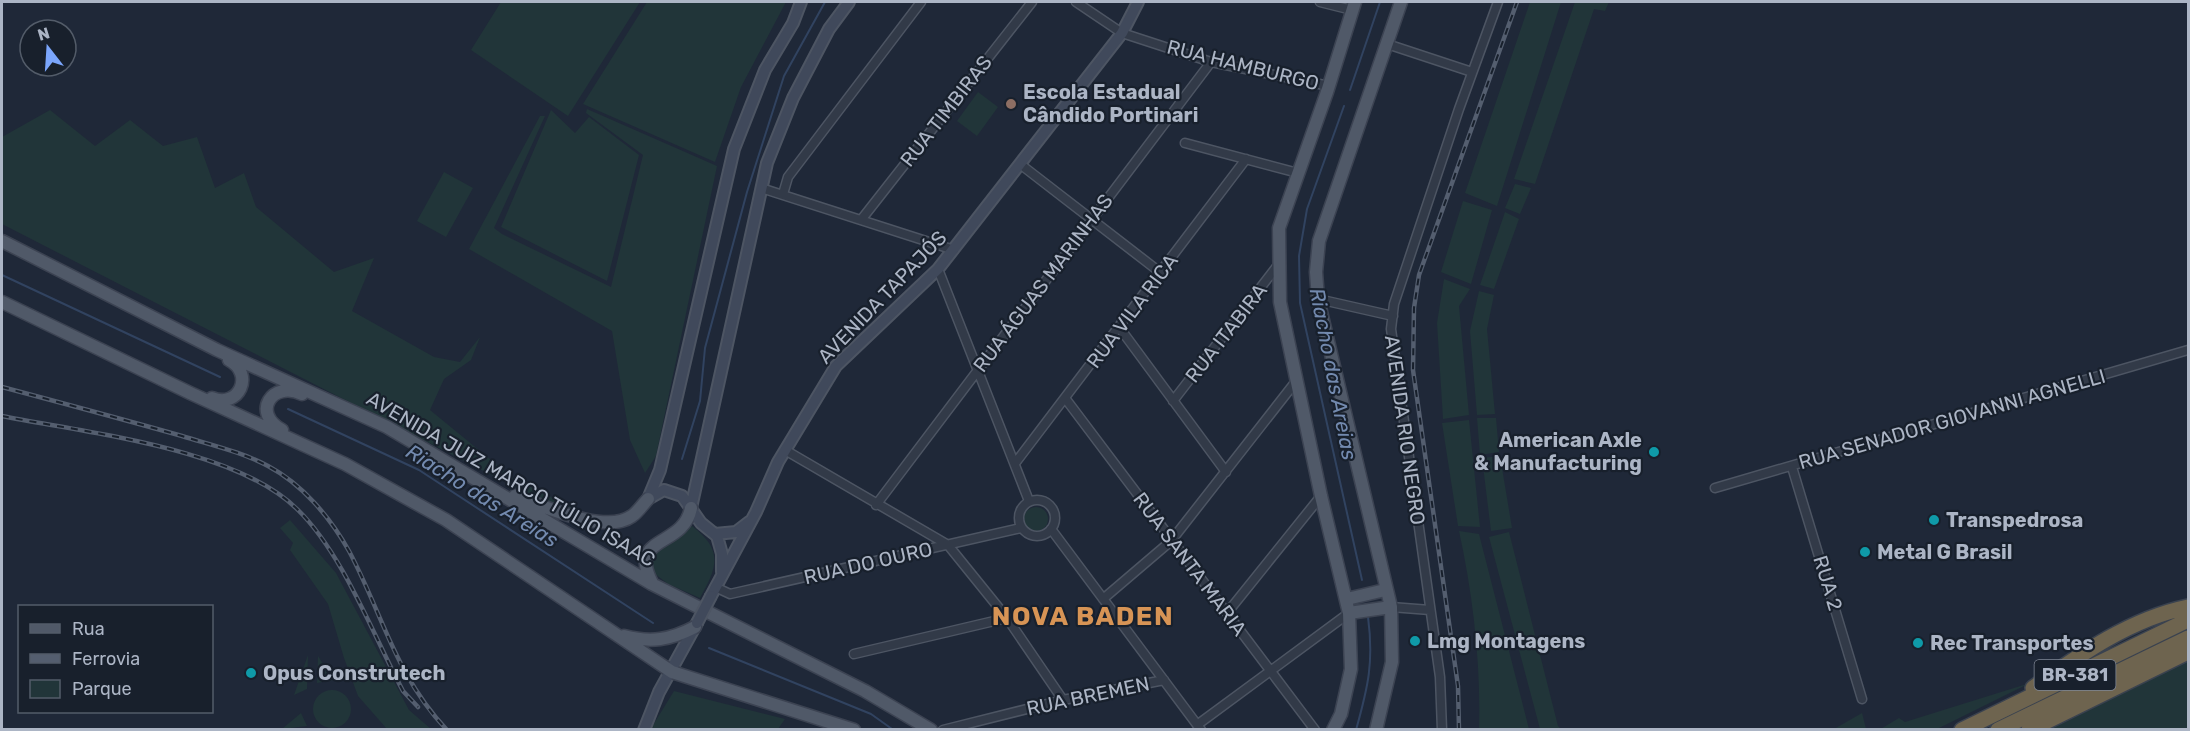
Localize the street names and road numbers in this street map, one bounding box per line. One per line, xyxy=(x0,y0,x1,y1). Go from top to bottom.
street label: RUA HAMBURGO xyxy=(1165,35,1321,95)
street label: RUA TIMBIRAS xyxy=(895,51,997,171)
street label: RUA ÁGUAS MARINHAS xyxy=(968,189,1118,377)
street label: AVENIDA TAPAJÓS xyxy=(813,226,951,368)
street label: RUA VILA RICA xyxy=(1081,249,1183,373)
street label: RUA ITABIRA xyxy=(1180,279,1272,387)
street label: AVENIDA RIO NEGRO xyxy=(1380,334,1430,526)
street label: RUA SENADOR GIOVANNI AGNELLI xyxy=(1796,364,2108,474)
street label: AVENIDA JUIZ MARCO TÚLIO ISAAC xyxy=(362,386,660,572)
street label: RUA SANTA MARIA xyxy=(1128,488,1252,640)
street label: RUA DO OURO xyxy=(801,537,935,589)
street label: RUA 2 xyxy=(1808,553,1848,613)
road number: BR-381 xyxy=(2034,660,2116,690)
street label: RUA BREMEN xyxy=(1024,671,1152,721)

